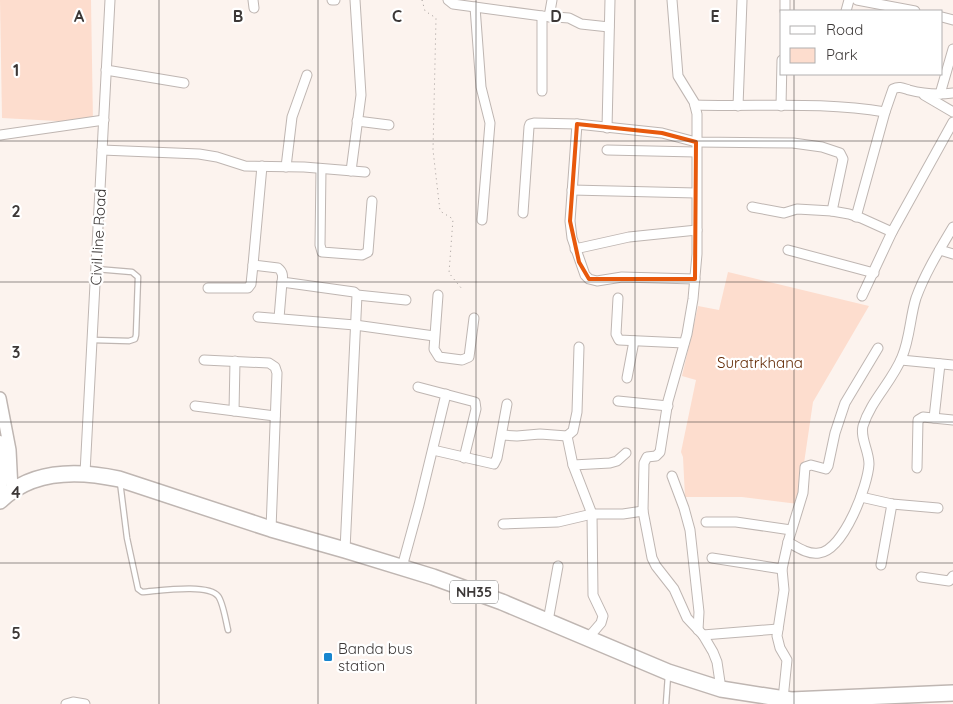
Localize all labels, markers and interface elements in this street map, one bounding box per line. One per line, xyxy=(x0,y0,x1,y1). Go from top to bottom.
text: A xyxy=(74,6,85,26)
text: B xyxy=(233,6,243,26)
text: C xyxy=(392,6,402,26)
text: D xyxy=(550,6,562,26)
text: E xyxy=(710,6,720,26)
legend xyxy=(780,10,943,75)
text: Road xyxy=(826,20,863,39)
text: Park xyxy=(826,45,858,64)
text: 1 xyxy=(13,60,19,80)
street label: Civil line Road xyxy=(86,188,110,286)
text: 2 xyxy=(11,201,21,221)
text: 3 xyxy=(12,342,20,362)
park label: Suratrkhana xyxy=(717,353,803,372)
text: 4 xyxy=(11,482,21,502)
road number: NH35 xyxy=(450,580,498,604)
text: 5 xyxy=(11,623,21,643)
place label: Banda bus station xyxy=(338,639,412,675)
marker: Banda bus station xyxy=(322,651,334,663)

